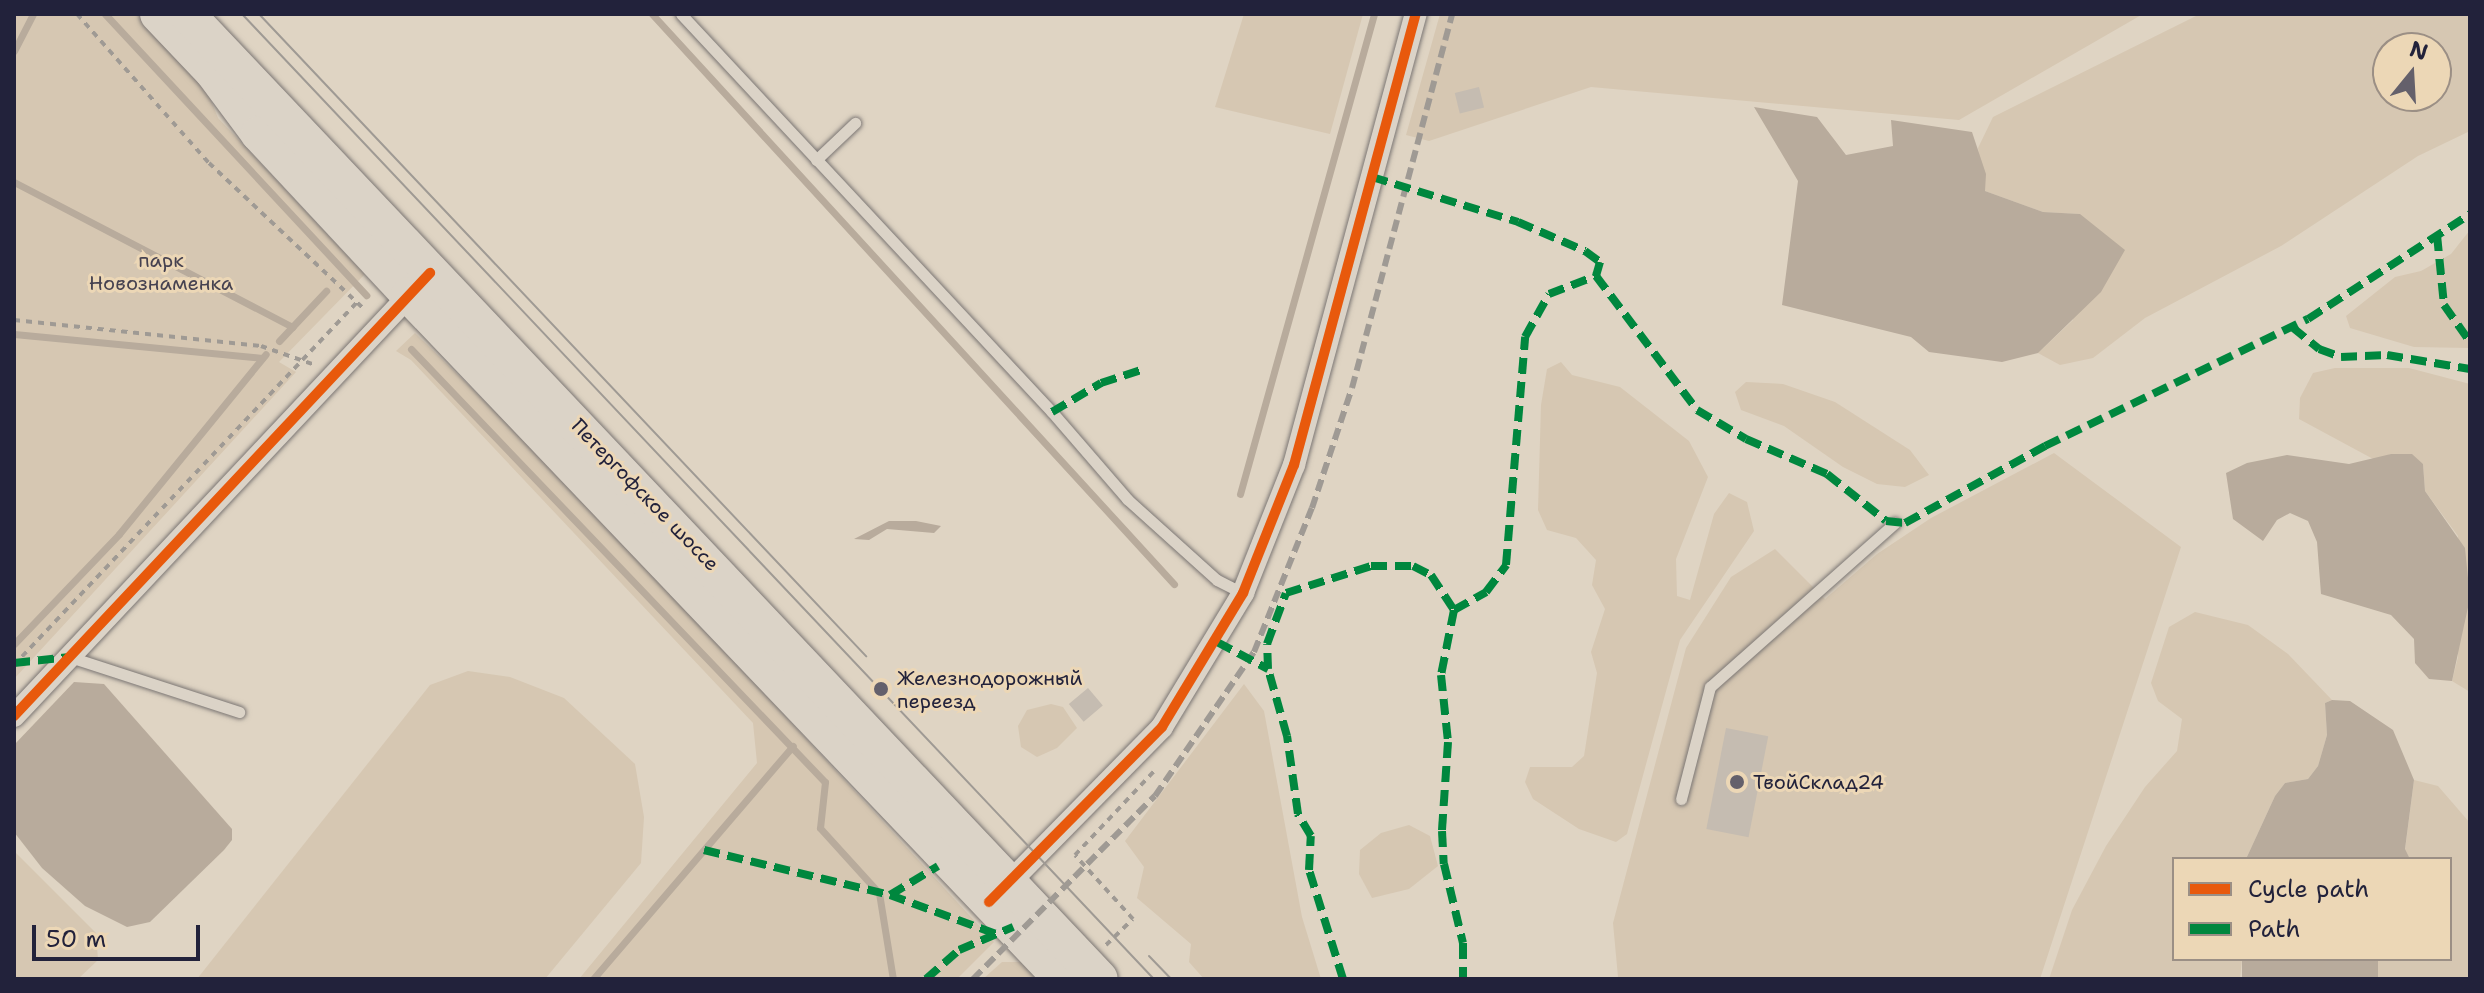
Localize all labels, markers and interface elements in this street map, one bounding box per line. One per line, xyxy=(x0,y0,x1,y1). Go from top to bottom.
north arrow xyxy=(2372,32,2452,112)
text: N xyxy=(2406,34,2432,67)
park label: парк Новознаменка xyxy=(89,249,233,296)
street label: Петергофское шоссе xyxy=(566,414,724,576)
place label: Железнодорожный переезд xyxy=(897,666,1083,713)
marker: Железнодорожный переезд xyxy=(872,680,890,698)
place label: ТвойСклад24 xyxy=(1753,770,1884,794)
marker: ТвойСклад24 xyxy=(1728,773,1746,791)
legend xyxy=(2172,857,2452,961)
text: Cycle path xyxy=(2248,873,2369,905)
scale bar xyxy=(36,909,204,959)
text: Path xyxy=(2248,913,2300,945)
text: 50 m xyxy=(46,923,106,955)

